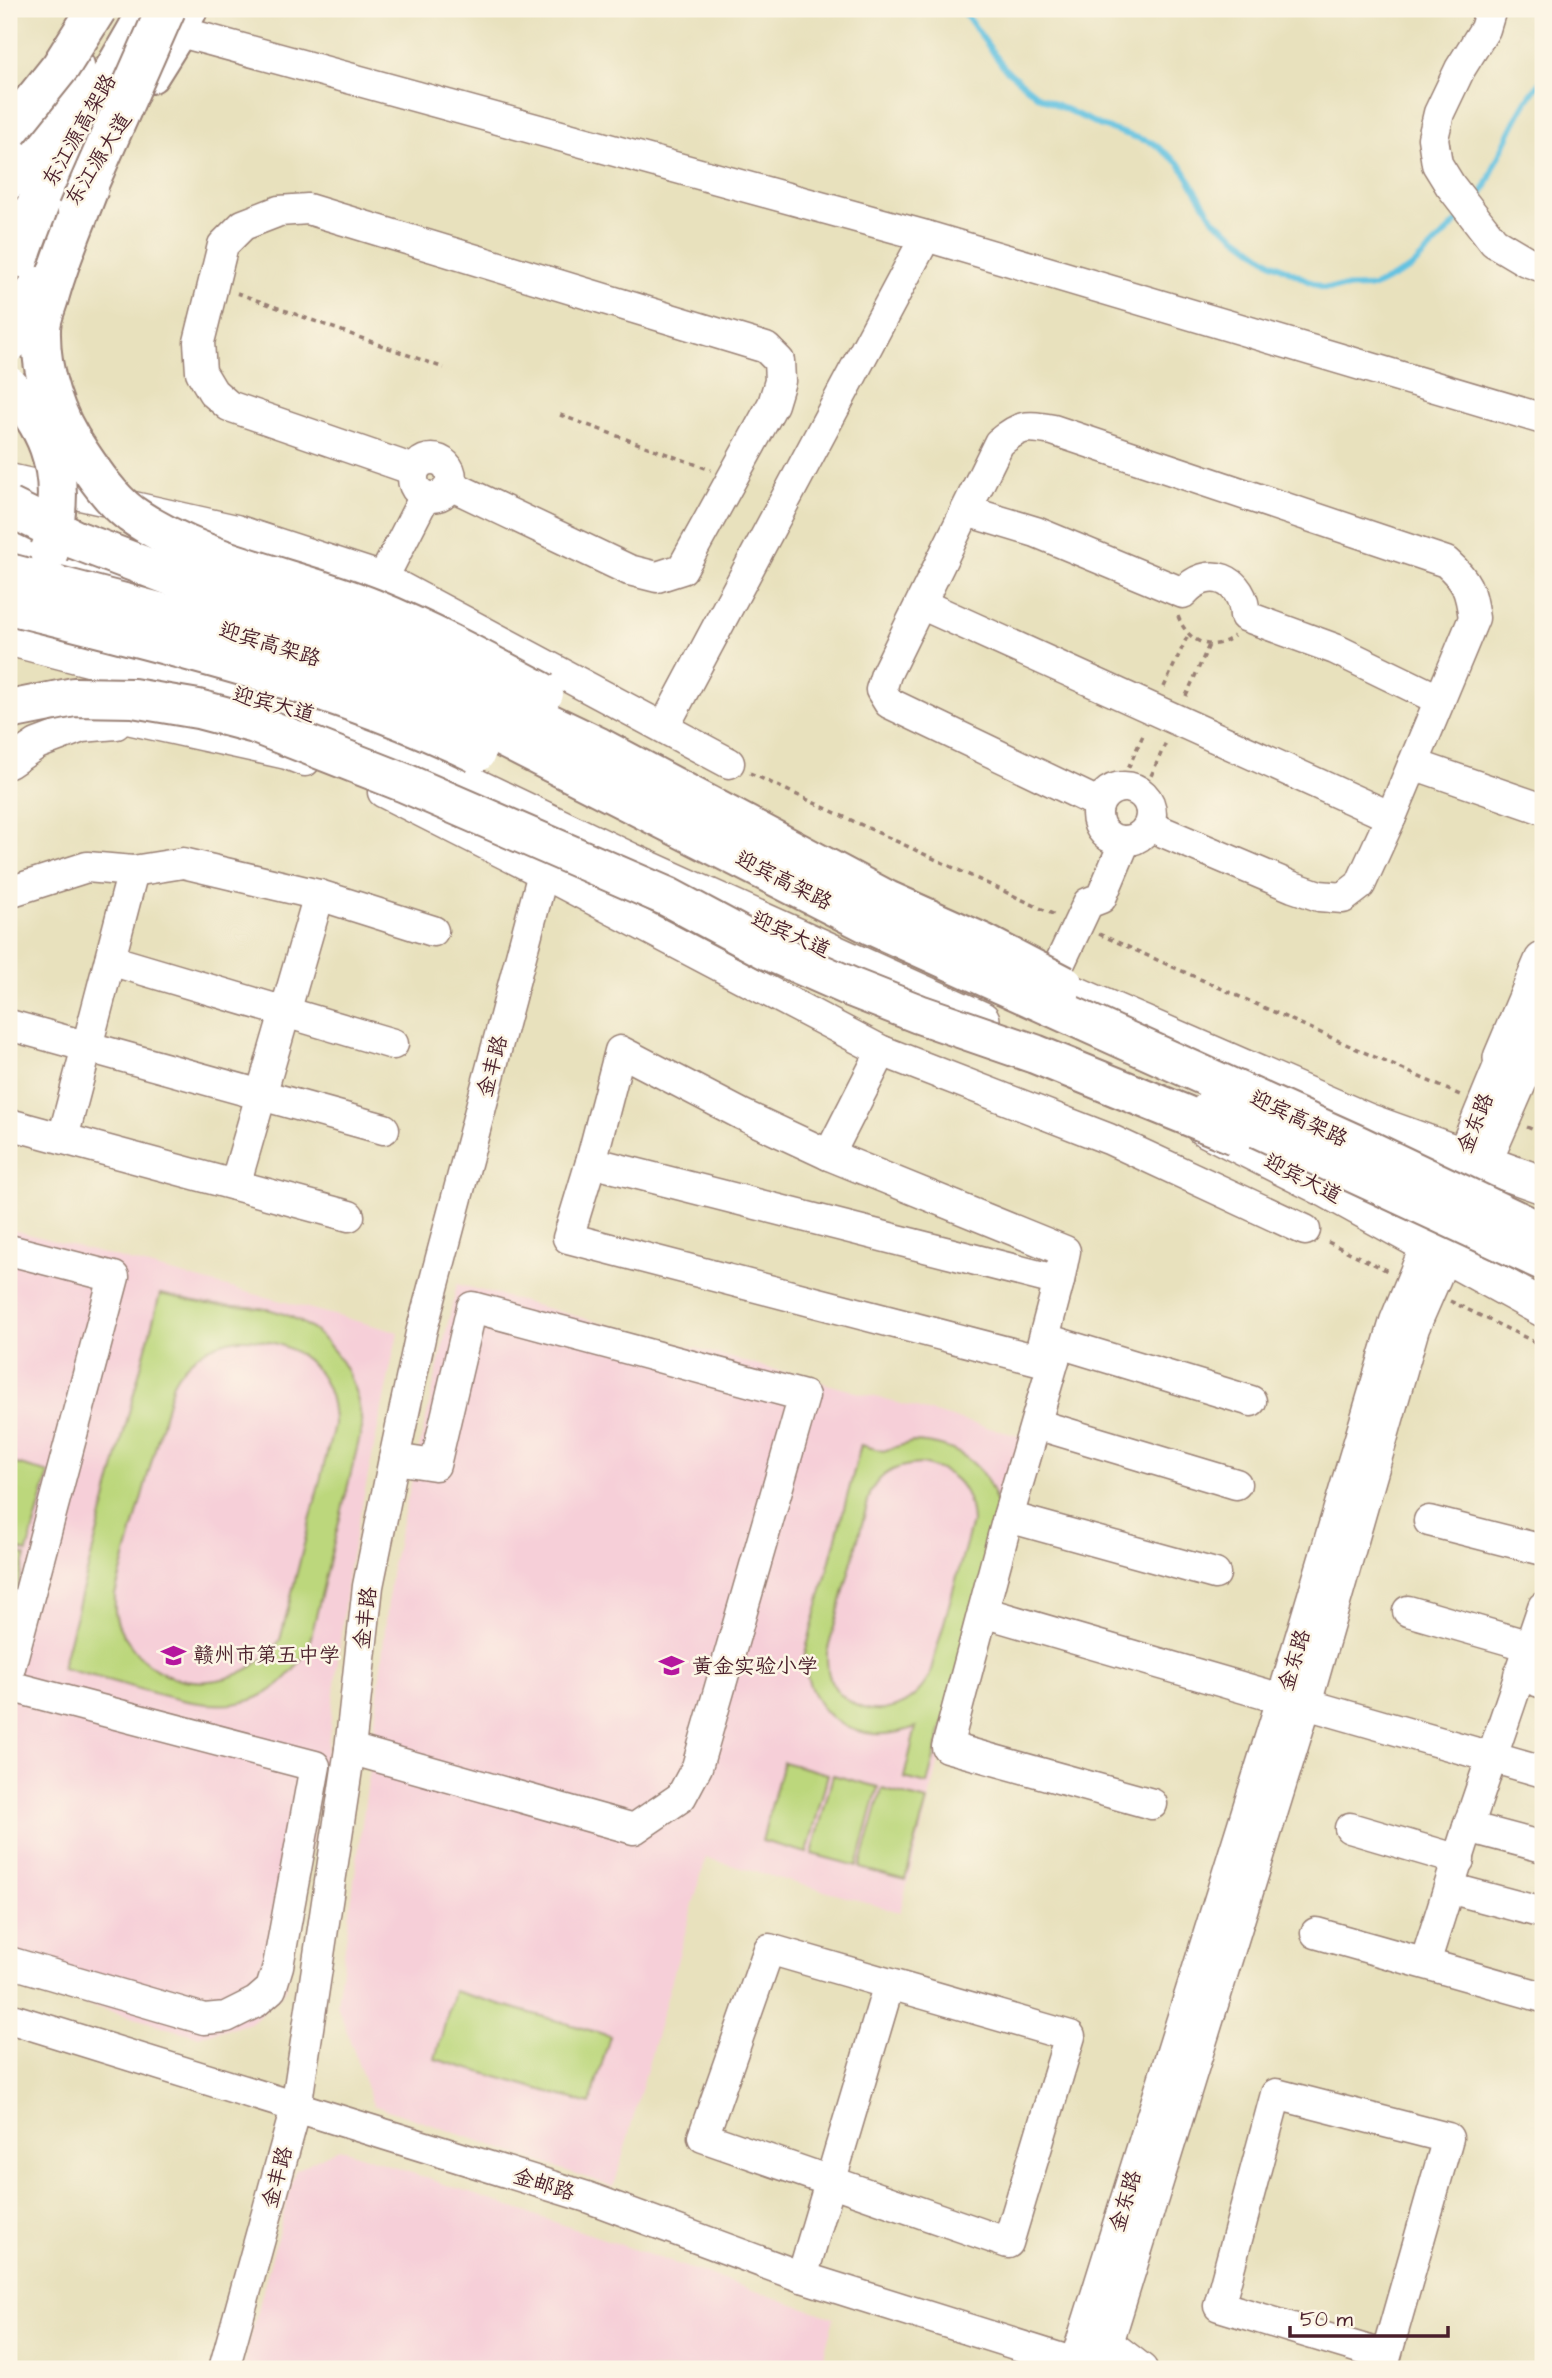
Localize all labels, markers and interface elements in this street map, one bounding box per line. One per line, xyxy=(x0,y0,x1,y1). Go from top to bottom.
street label: 东江源高架路 xyxy=(35,68,123,192)
street label: 东江源大道 xyxy=(58,107,139,211)
street label: 迎宾高架路 xyxy=(215,615,324,674)
street label: 迎宾大道 xyxy=(230,680,318,729)
street label: 迎宾高架路 xyxy=(730,844,837,917)
street label: 迎宾大道 xyxy=(747,904,835,965)
street label: 金丰路 xyxy=(470,1032,515,1100)
street label: 迎宾高架路 xyxy=(1245,1083,1352,1154)
street label: 金东路 xyxy=(1450,1089,1501,1158)
street label: 迎宾大道 xyxy=(1259,1146,1347,1210)
street label: 金丰路 xyxy=(347,1585,384,1651)
street label: 金东路 xyxy=(1271,1626,1318,1695)
school or university icon: 赣州市第五中学 xyxy=(159,1641,187,1669)
place label: 赣州市第五中学 xyxy=(193,1641,340,1670)
school or university icon: 黄金实验小学 xyxy=(658,1652,686,1680)
place label: 黄金实验小学 xyxy=(692,1652,818,1681)
street label: 金丰路 xyxy=(255,2143,300,2211)
street label: 金邮路 xyxy=(509,2161,578,2208)
street label: 金东路 xyxy=(1102,2167,1149,2236)
scale bar xyxy=(1290,2294,1447,2338)
text: 50 m xyxy=(1300,2305,1354,2334)

